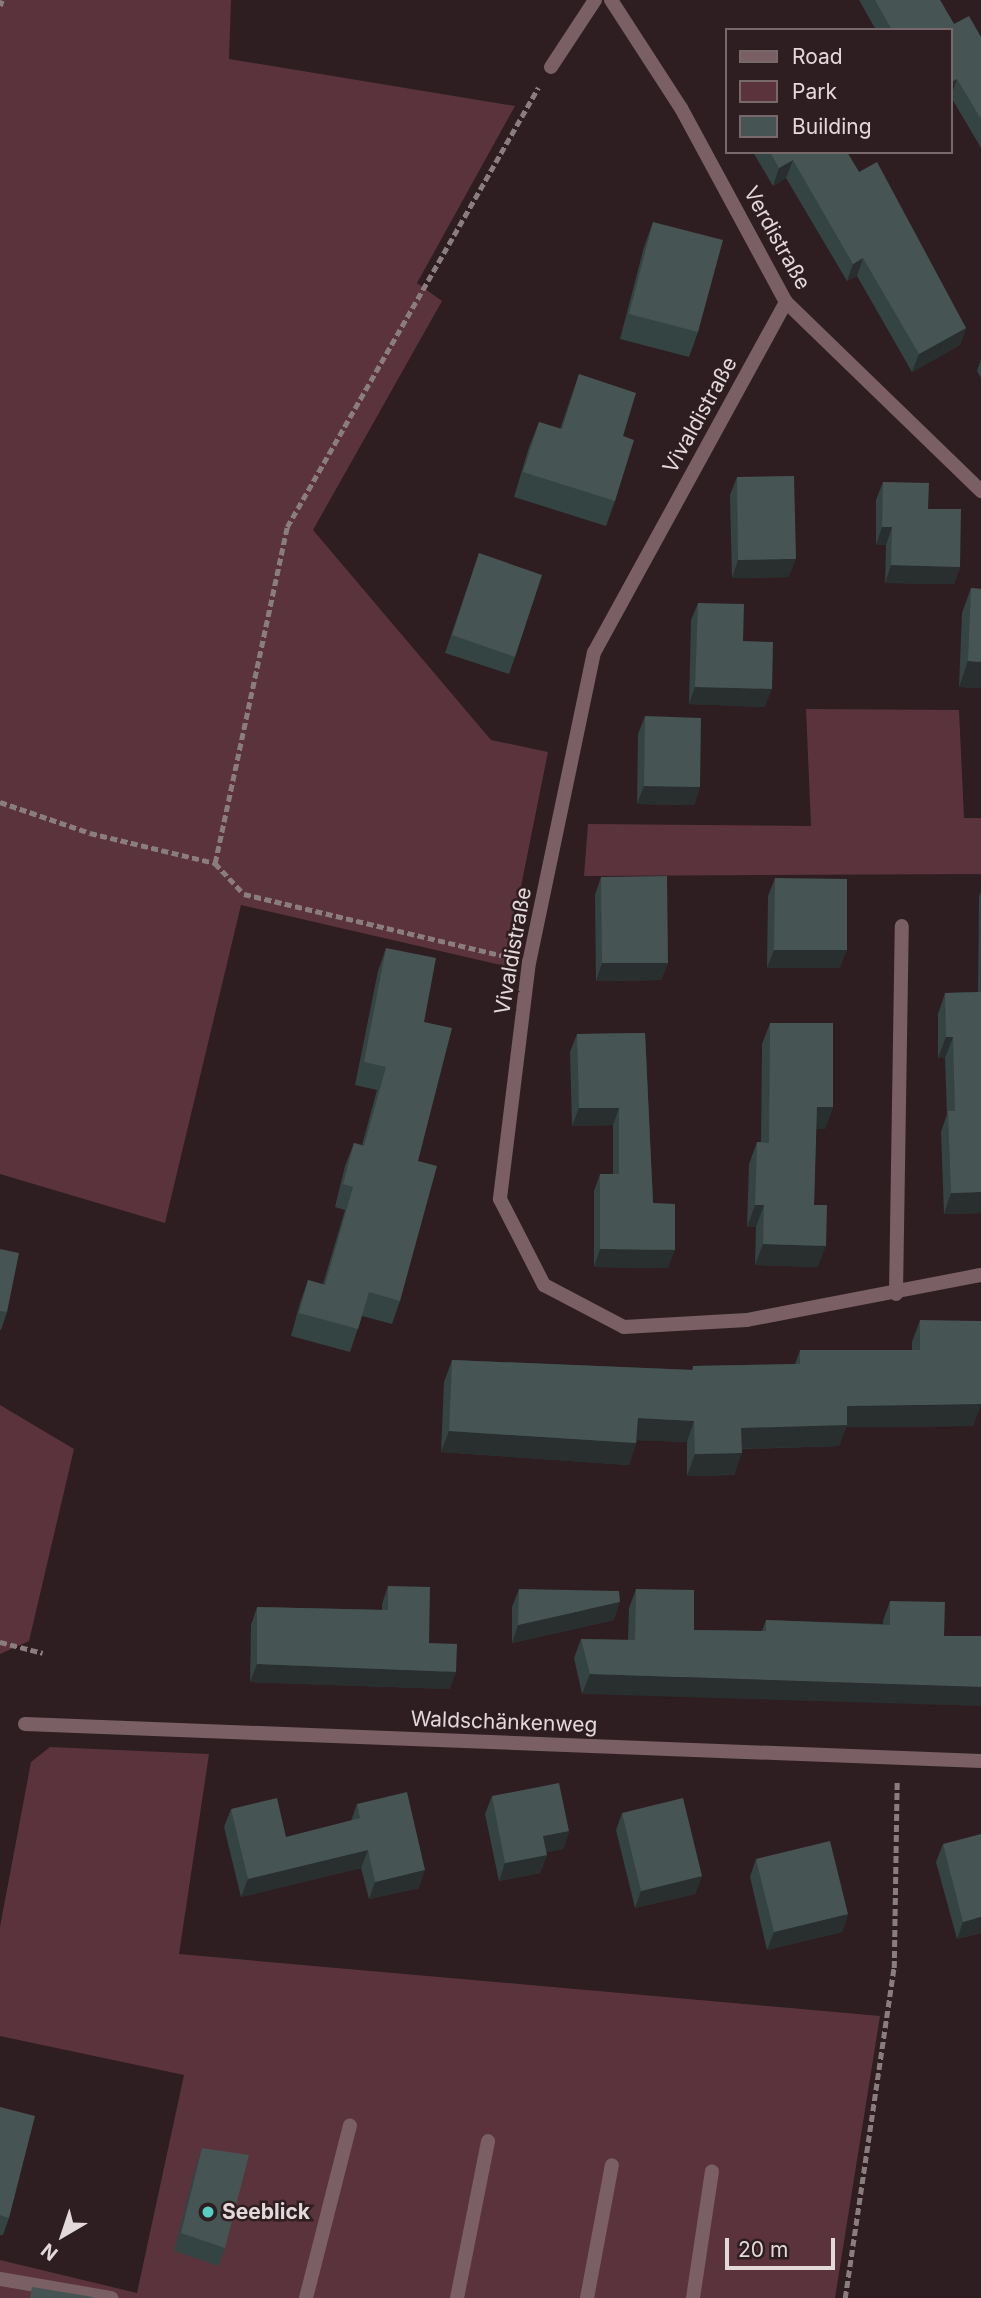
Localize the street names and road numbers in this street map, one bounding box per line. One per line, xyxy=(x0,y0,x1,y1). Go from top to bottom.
street label: Verdistraße xyxy=(738,182,816,294)
street label: Vivaldistraße xyxy=(658,353,742,477)
street label: Vivaldistraße xyxy=(489,885,537,1017)
street label: Waldschänkenweg xyxy=(410,1706,598,1738)

